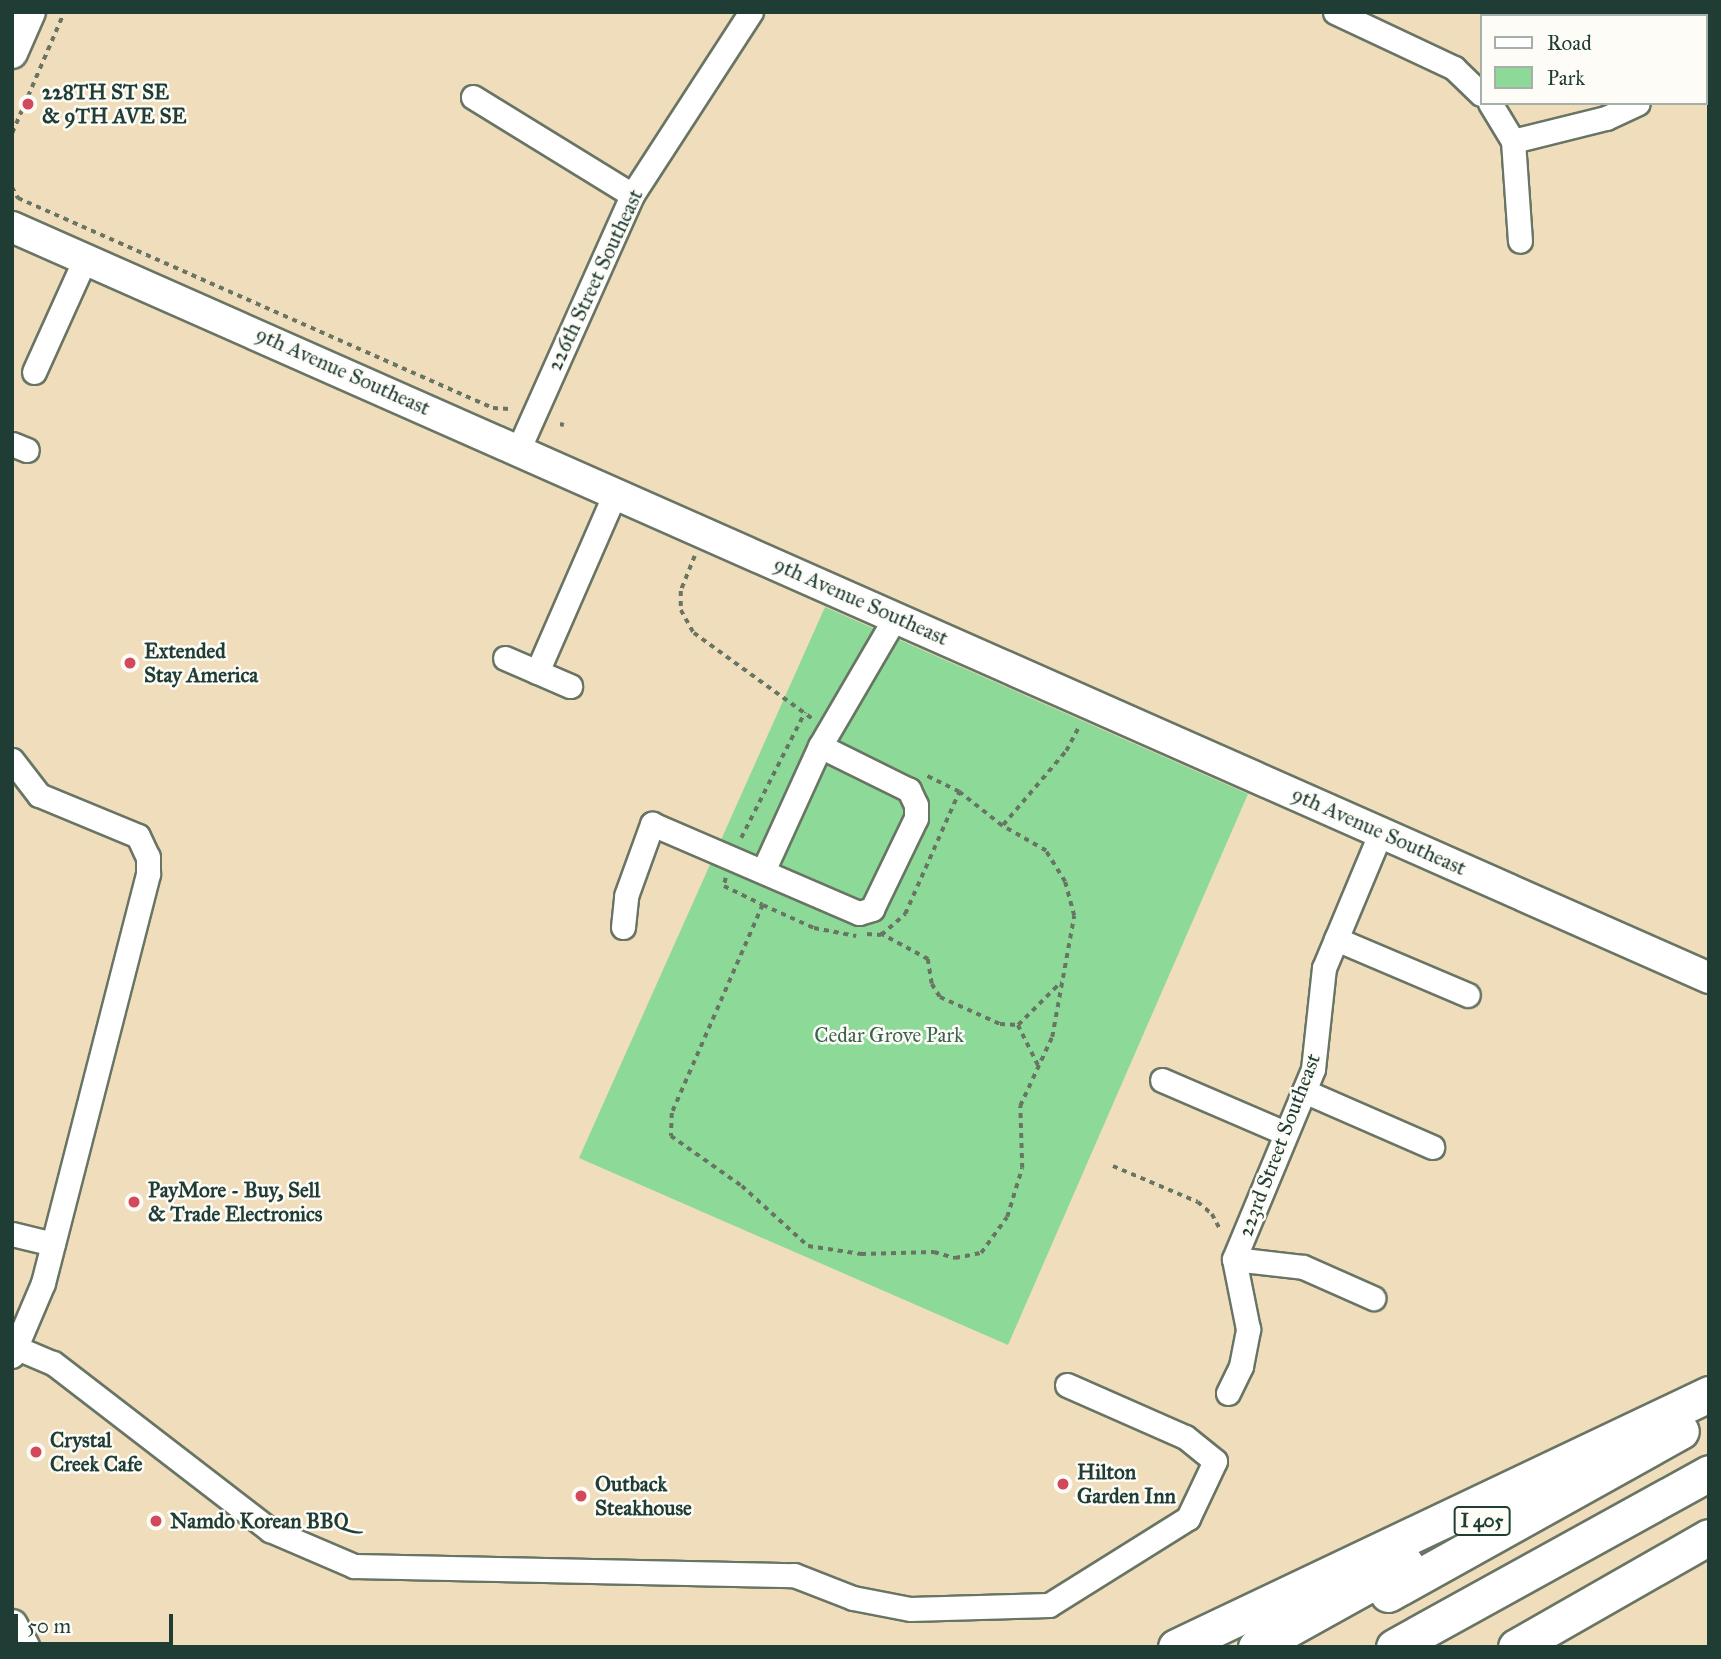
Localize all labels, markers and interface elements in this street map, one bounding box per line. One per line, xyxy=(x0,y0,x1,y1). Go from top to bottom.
legend xyxy=(1480,14,1707,105)
text: Road xyxy=(1547,30,1592,56)
text: Park xyxy=(1547,65,1585,91)
place label: 228TH ST SE & 9TH AVE SE xyxy=(42,79,187,129)
marker: 228TH ST SE & 9TH AVE SE xyxy=(20,96,36,112)
street label: 226th Street Southeast xyxy=(542,185,648,375)
street label: 9th Avenue Southeast xyxy=(252,321,434,421)
street label: 9th Avenue Southeast xyxy=(770,551,952,651)
place label: Extended Stay America xyxy=(144,638,258,688)
marker: Extended Stay America xyxy=(122,655,138,671)
street label: 9th Avenue Southeast xyxy=(1288,781,1470,881)
park label: Cedar Grove Park xyxy=(814,1022,964,1048)
street label: 223rd Street Southeast xyxy=(1232,1050,1326,1240)
place label: PayMore - Buy, Sell & Trade Electronics xyxy=(148,1177,323,1227)
marker: PayMore - Buy, Sell & Trade Electronics xyxy=(126,1194,142,1210)
place label: Crystal Creek Cafe xyxy=(50,1427,143,1477)
marker: Crystal Creek Cafe xyxy=(28,1444,44,1460)
place label: Hilton Garden Inn xyxy=(1077,1459,1176,1509)
place label: Outback Steakhouse xyxy=(595,1471,692,1521)
marker: Hilton Garden Inn xyxy=(1055,1476,1071,1492)
marker: Outback Steakhouse xyxy=(573,1488,589,1504)
road number: I 405 xyxy=(1452,1506,1512,1536)
place label: Namdo Korean BBQ xyxy=(170,1508,349,1534)
marker: Namdo Korean BBQ xyxy=(148,1513,164,1529)
scale bar xyxy=(18,1600,177,1644)
text: 50 m xyxy=(27,1613,71,1639)

